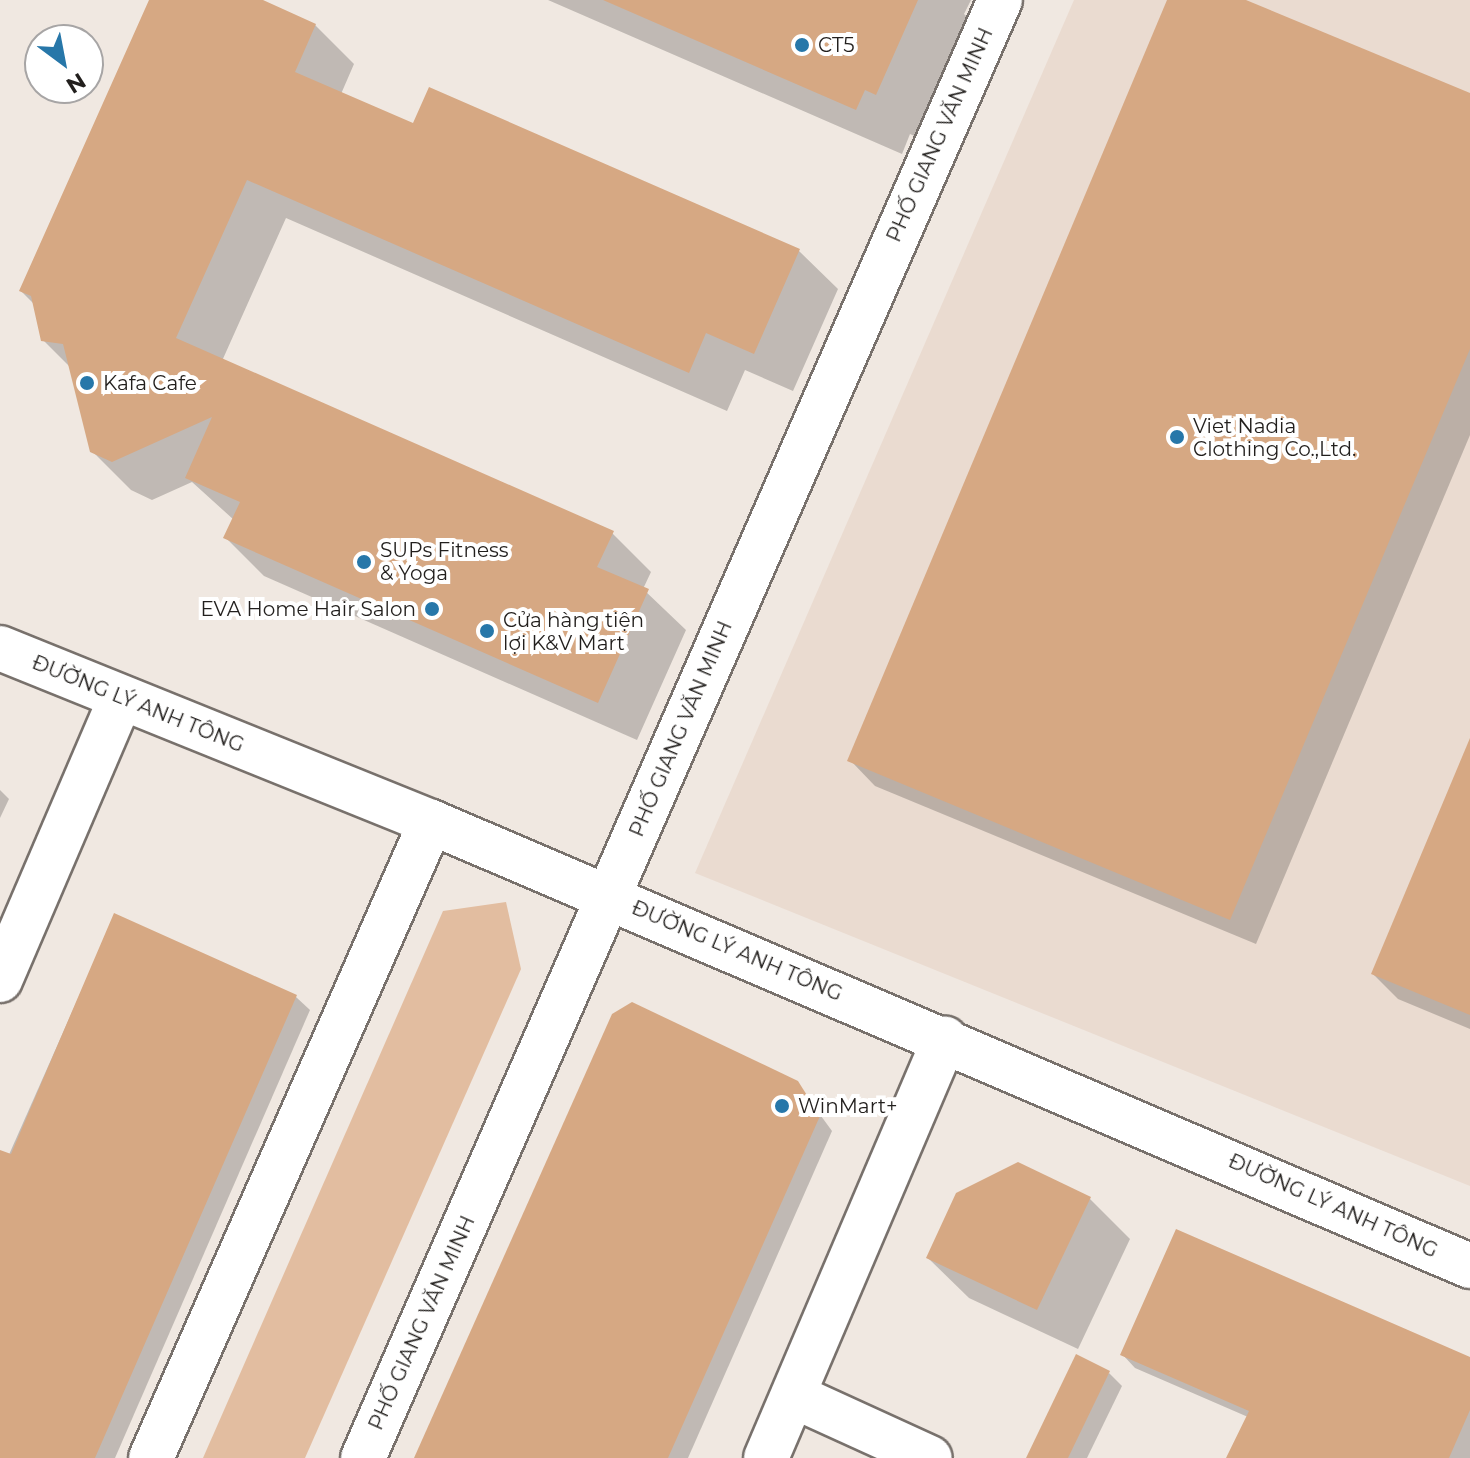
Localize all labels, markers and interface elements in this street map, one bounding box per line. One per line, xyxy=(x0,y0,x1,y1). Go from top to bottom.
north arrow xyxy=(24,24,104,104)
street label: PHỐ GIANG VĂN MINH xyxy=(882,24,998,246)
place label: CT5 xyxy=(818,33,855,57)
marker: CT5 xyxy=(793,36,811,54)
text: N xyxy=(61,67,91,99)
place label: Kafa Cafe xyxy=(103,371,197,395)
marker: Kafa Cafe xyxy=(78,374,96,392)
place label: Viet Nadia Clothing Co.,Ltd. xyxy=(1193,414,1356,461)
marker: Viet Nadia Clothing Co.,Ltd. xyxy=(1168,428,1186,446)
place label: SUPs Fitness & Yoga xyxy=(380,538,509,585)
marker: SUPs Fitness & Yoga xyxy=(355,553,373,571)
place label: EVA Home Hair Salon xyxy=(200,597,416,621)
marker: EVA Home Hair Salon xyxy=(423,600,441,618)
place label: Cửa hàng tiện lợi K&V Mart xyxy=(503,608,644,655)
street label: PHỐ GIANG VĂN MINH xyxy=(625,618,737,840)
marker: Cửa hàng tiện lợi K&V Mart xyxy=(478,622,496,640)
street label: ĐƯỜNG LÝ ANH TÔNG xyxy=(29,650,247,758)
street label: ĐƯỜNG LÝ ANH TÔNG xyxy=(628,896,846,1006)
place label: WinMart+ xyxy=(798,1094,897,1118)
marker: WinMart+ xyxy=(773,1097,791,1115)
street label: ĐƯỜNG LÝ ANH TÔNG xyxy=(1225,1149,1441,1263)
street label: PHỐ GIANG VĂN MINH xyxy=(364,1212,480,1434)

